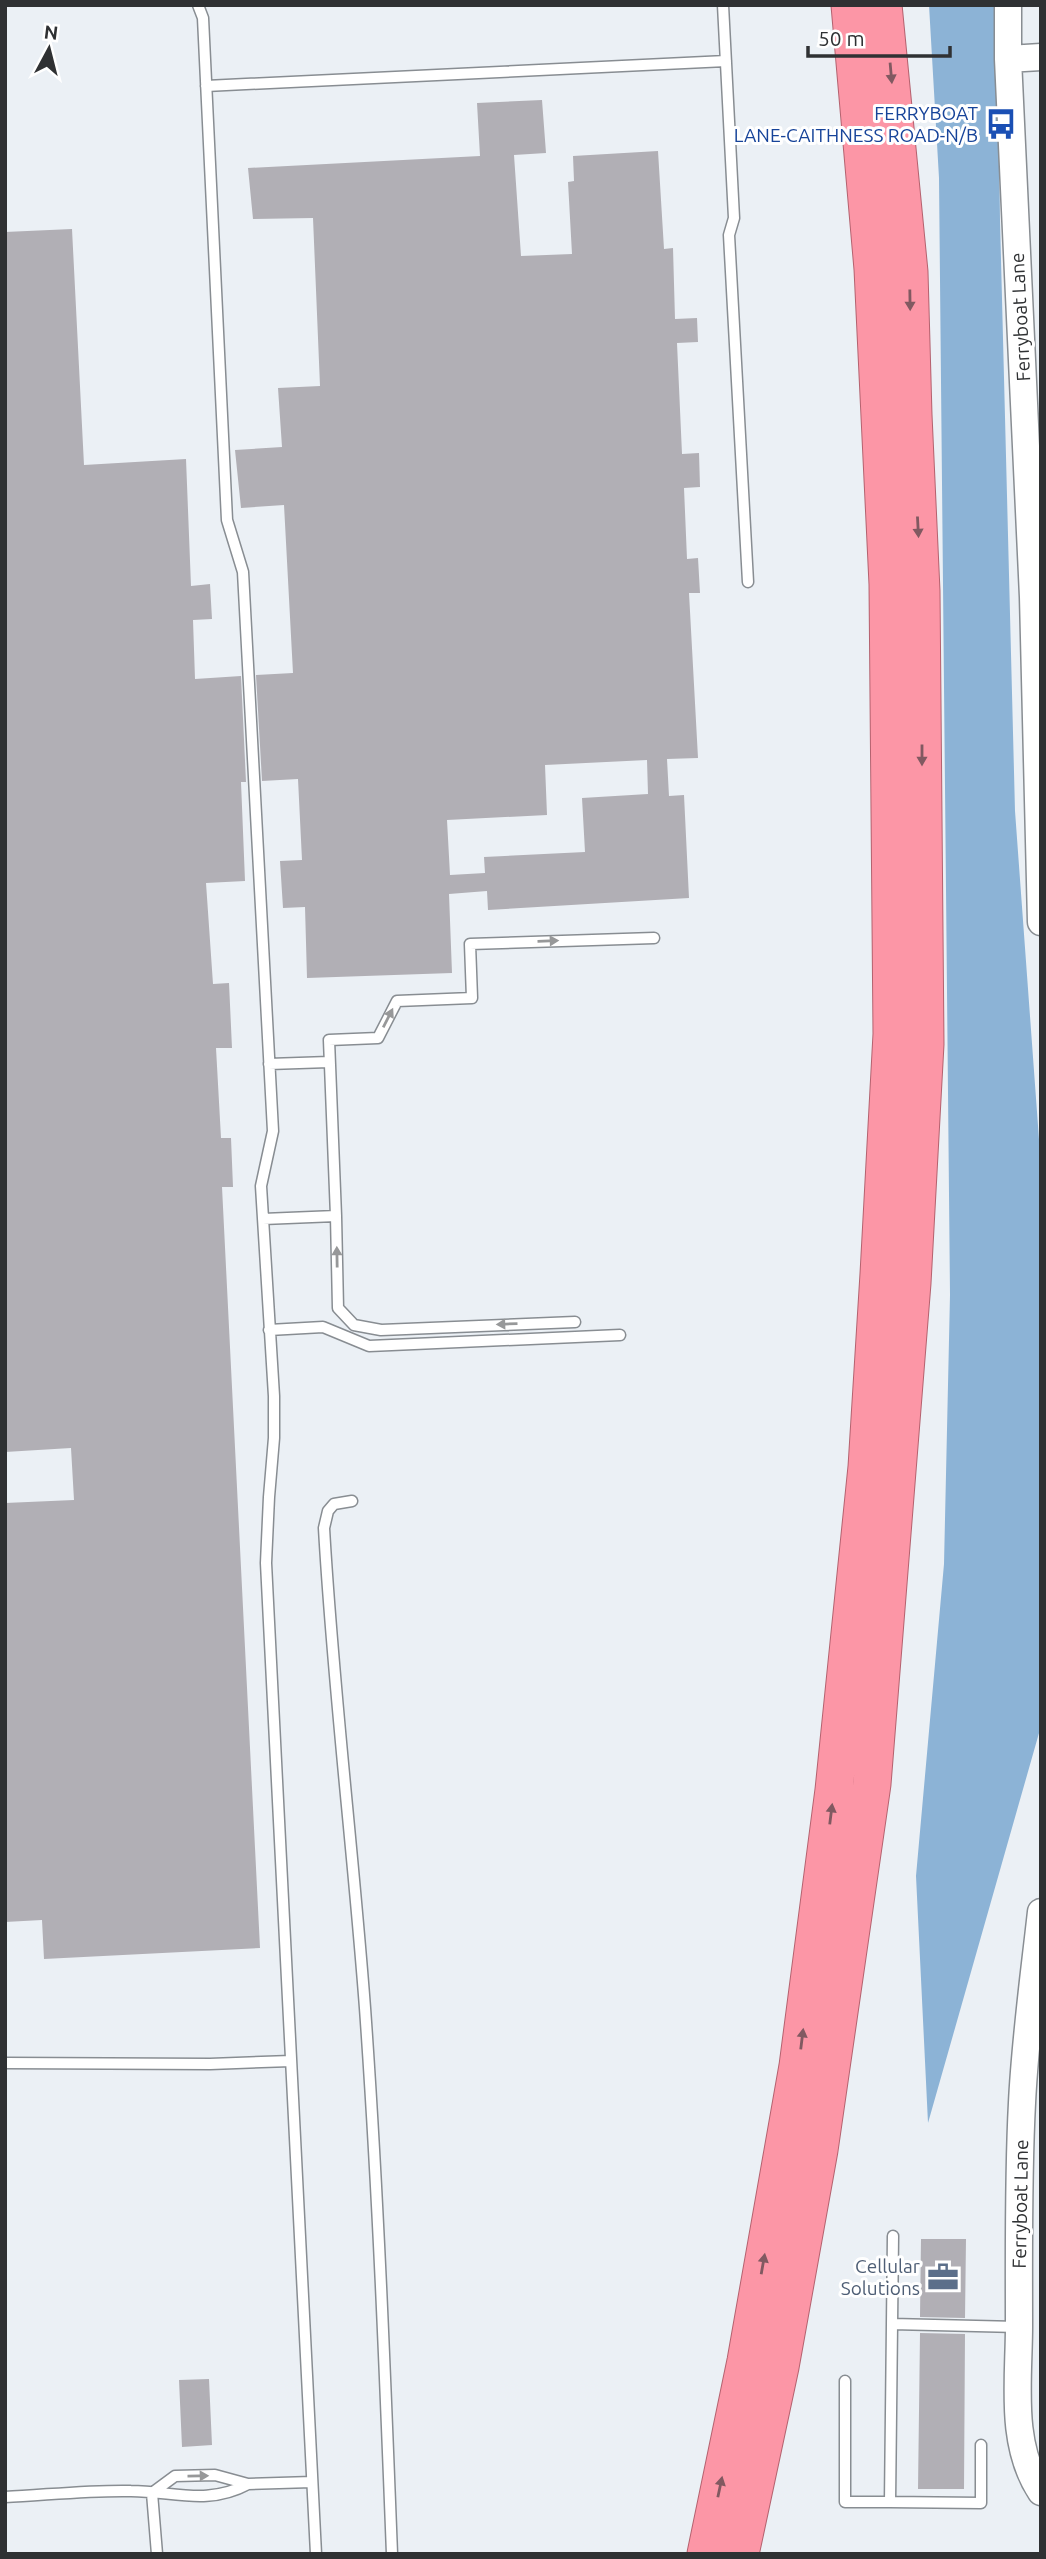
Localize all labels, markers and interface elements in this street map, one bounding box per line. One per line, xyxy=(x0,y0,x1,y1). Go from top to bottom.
north arrow xyxy=(14,14,84,84)
scale bar xyxy=(808,14,950,58)
text: N xyxy=(43,20,59,44)
text: 50 m xyxy=(818,26,865,50)
one-way arrow xyxy=(886,62,897,84)
place label: FERRYBOAT LANE-CAITHNESS ROAD-N/B xyxy=(734,102,978,146)
bus stop icon: FERRYBOAT LANE-CAITHNESS ROAD-N/B xyxy=(984,107,1018,141)
street label: Ferryboat Lane xyxy=(1006,252,1034,382)
one-way arrow xyxy=(904,289,915,311)
one-way arrow xyxy=(913,516,924,538)
one-way arrow xyxy=(917,744,928,766)
one-way arrow xyxy=(537,936,559,947)
one-way arrow xyxy=(382,1009,394,1028)
one-way arrow xyxy=(331,1246,343,1268)
one-way arrow xyxy=(496,1319,518,1330)
one-way arrow xyxy=(826,1803,837,1825)
one-way arrow xyxy=(796,2028,807,2050)
street label: Ferryboat Lane xyxy=(1008,2139,1032,2269)
one-way arrow xyxy=(758,2253,769,2275)
place label: Cellular Solutions xyxy=(841,2255,920,2299)
office icon: Cellular Solutions xyxy=(926,2260,960,2294)
one-way arrow xyxy=(187,2470,209,2482)
one-way arrow xyxy=(714,2476,725,2498)

